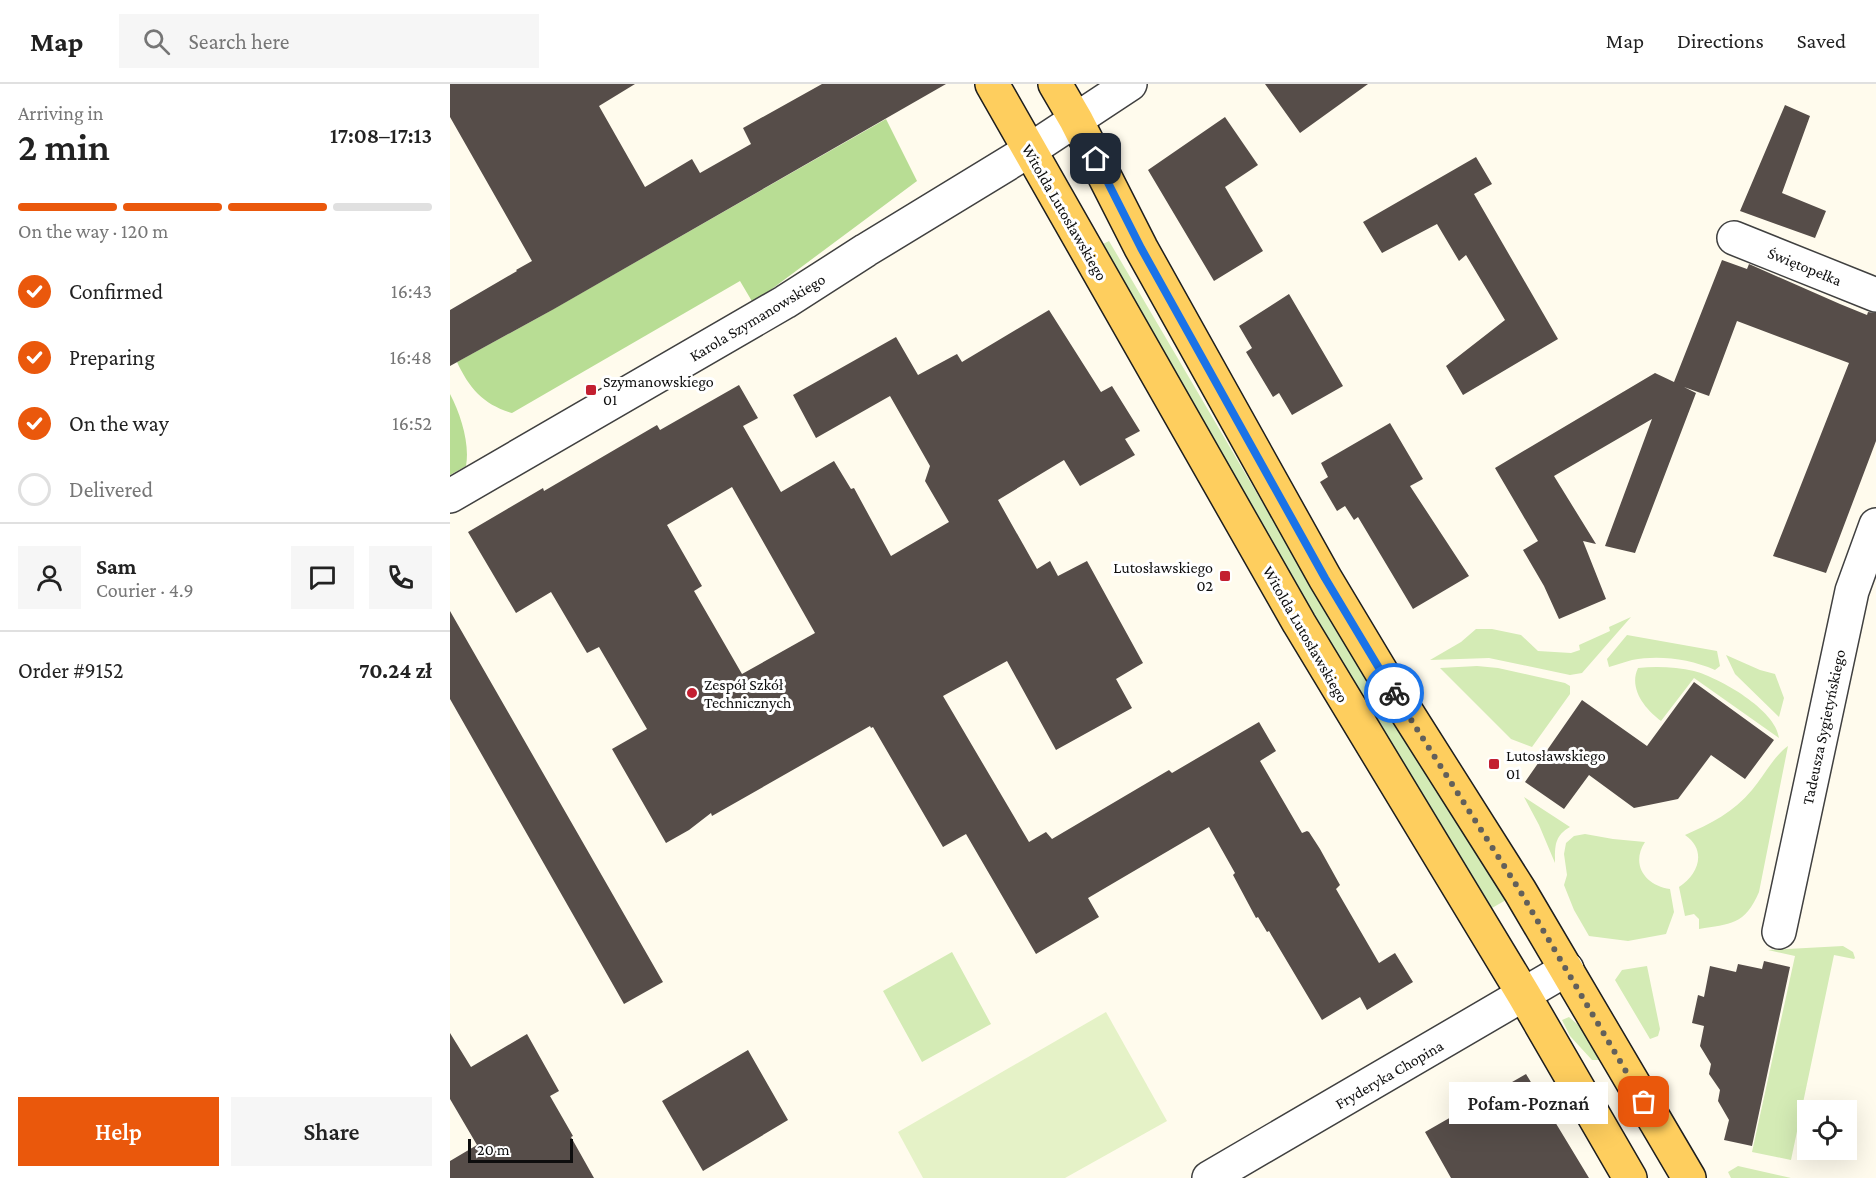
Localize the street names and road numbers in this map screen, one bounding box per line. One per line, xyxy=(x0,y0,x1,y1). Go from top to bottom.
street label: Witolda Lutosławskiego xyxy=(1018,141,1111,284)
street label: Świętopełka xyxy=(1765,244,1845,290)
street label: Karola Szymanowskiego xyxy=(686,270,829,366)
street label: Witolda Lutosławskiego xyxy=(1259,563,1352,706)
street label: Tadeusza Sygietyńskiego xyxy=(1799,648,1849,807)
street label: Fryderyka Chopina xyxy=(1332,1036,1447,1113)

